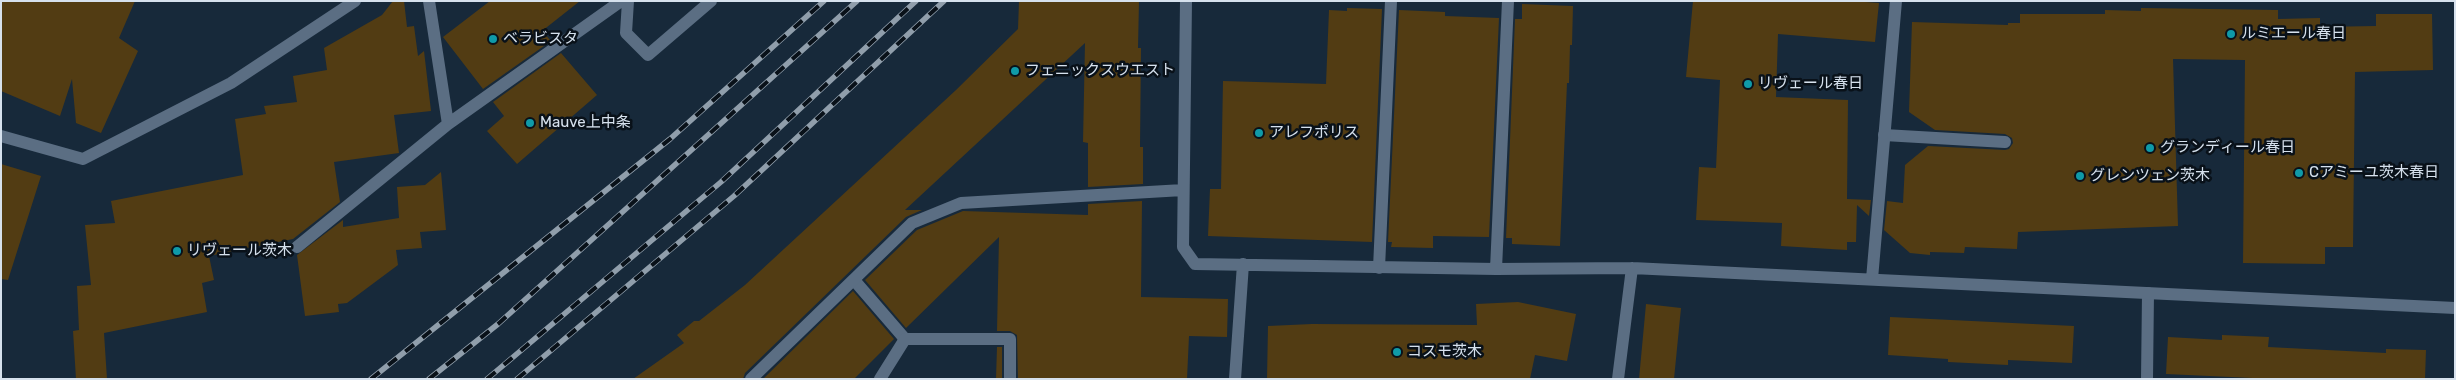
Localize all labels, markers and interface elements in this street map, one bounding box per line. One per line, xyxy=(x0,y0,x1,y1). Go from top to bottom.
place label: ルミエール春日 xyxy=(2241,25,2346,43)
marker: ルミエール春日 xyxy=(2225,28,2237,40)
place label: ベラビスタ xyxy=(503,30,578,48)
marker: ベラビスタ xyxy=(487,33,499,45)
place label: フェニックスウエスト xyxy=(1025,62,1175,80)
marker: フェニックスウエスト xyxy=(1009,65,1021,77)
place label: リヴェール春日 xyxy=(1758,75,1863,93)
marker: リヴェール春日 xyxy=(1742,78,1754,90)
place label: Mauve上中条 xyxy=(540,114,631,132)
marker: Mauve上中条 xyxy=(524,117,536,129)
place label: アレフポリス xyxy=(1269,124,1359,142)
marker: アレフポリス xyxy=(1253,127,1265,139)
place label: グランディール春日 xyxy=(2160,139,2295,157)
marker: グランディール春日 xyxy=(2144,142,2156,154)
place label: Cアミーユ茨木春日 xyxy=(2309,164,2439,182)
place label: グレンツェン茨木 xyxy=(2090,167,2210,185)
marker: Cアミーユ茨木春日 xyxy=(2293,167,2305,179)
marker: グレンツェン茨木 xyxy=(2074,170,2086,182)
place label: リヴェール茨木 xyxy=(187,242,292,260)
marker: リヴェール茨木 xyxy=(171,245,183,257)
place label: コスモ茨木 xyxy=(1407,343,1482,361)
marker: コスモ茨木 xyxy=(1391,346,1403,358)

